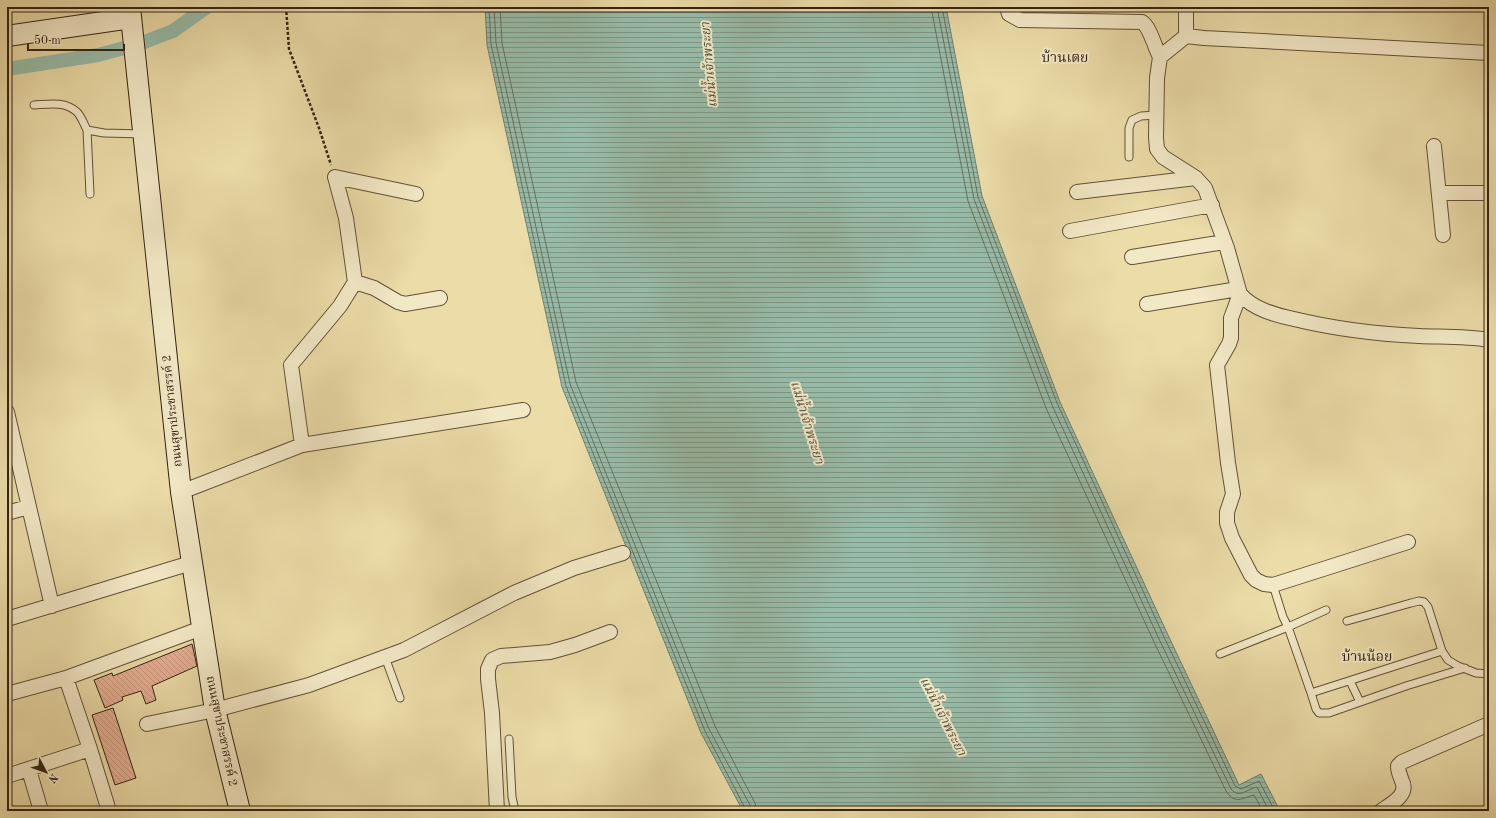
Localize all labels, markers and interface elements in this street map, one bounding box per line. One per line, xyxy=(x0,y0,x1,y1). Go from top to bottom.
water label: แม่น้ำเจ้าพระยา xyxy=(695,21,720,109)
scale bar xyxy=(28,26,124,52)
text: 50 m xyxy=(34,34,61,47)
district label: บ้านเตย xyxy=(1042,49,1088,65)
street label: ถนนสุขาประชาสรรค์ 2 xyxy=(159,354,186,468)
water label: แม่น้ำเจ้าพระยา xyxy=(788,378,829,466)
district label: บ้านน้อย xyxy=(1342,648,1392,664)
street label: ถนนสุขาประชาสรรค์ 2 xyxy=(202,674,241,788)
water label: แม่น้ำเจ้าพระยา xyxy=(917,674,972,758)
north arrow xyxy=(26,752,66,792)
text: N xyxy=(45,771,59,785)

